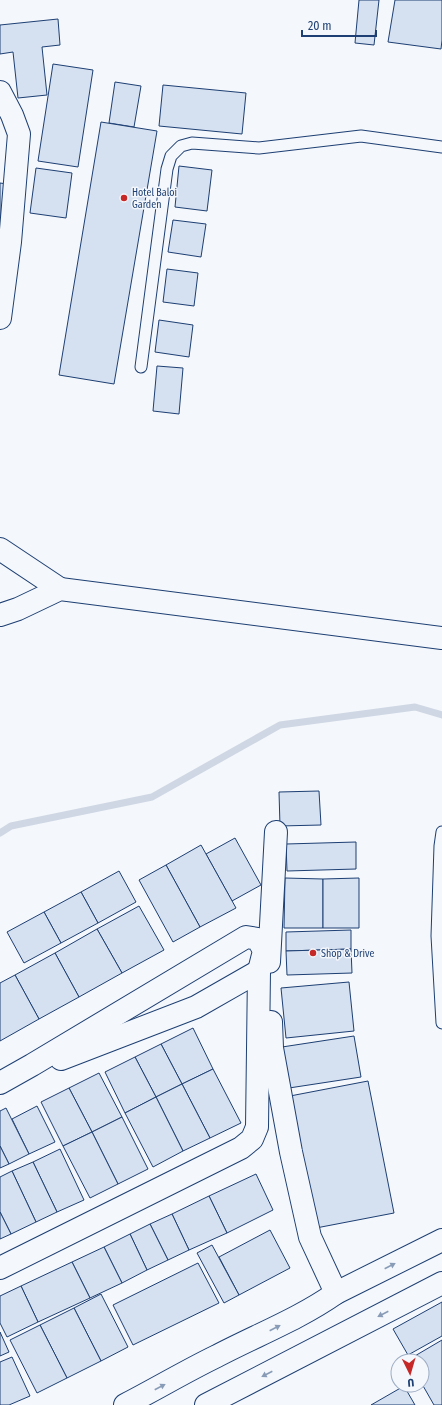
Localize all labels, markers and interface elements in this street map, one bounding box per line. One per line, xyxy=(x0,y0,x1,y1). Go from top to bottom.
scale bar xyxy=(302,12,376,38)
text: 20 m xyxy=(308,19,332,33)
place label: Hotel Baloi Garden xyxy=(132,187,177,211)
marker: Hotel Baloi Garden xyxy=(119,193,129,203)
marker: Shop & Drive xyxy=(308,948,318,958)
place label: Shop & Drive xyxy=(321,948,374,960)
one-way arrow xyxy=(384,1263,396,1269)
one-way arrow xyxy=(377,1311,388,1317)
one-way arrow xyxy=(270,1324,281,1331)
north arrow xyxy=(390,1353,430,1393)
one-way arrow xyxy=(261,1371,273,1377)
text: U xyxy=(407,1376,415,1389)
one-way arrow xyxy=(154,1383,165,1390)

